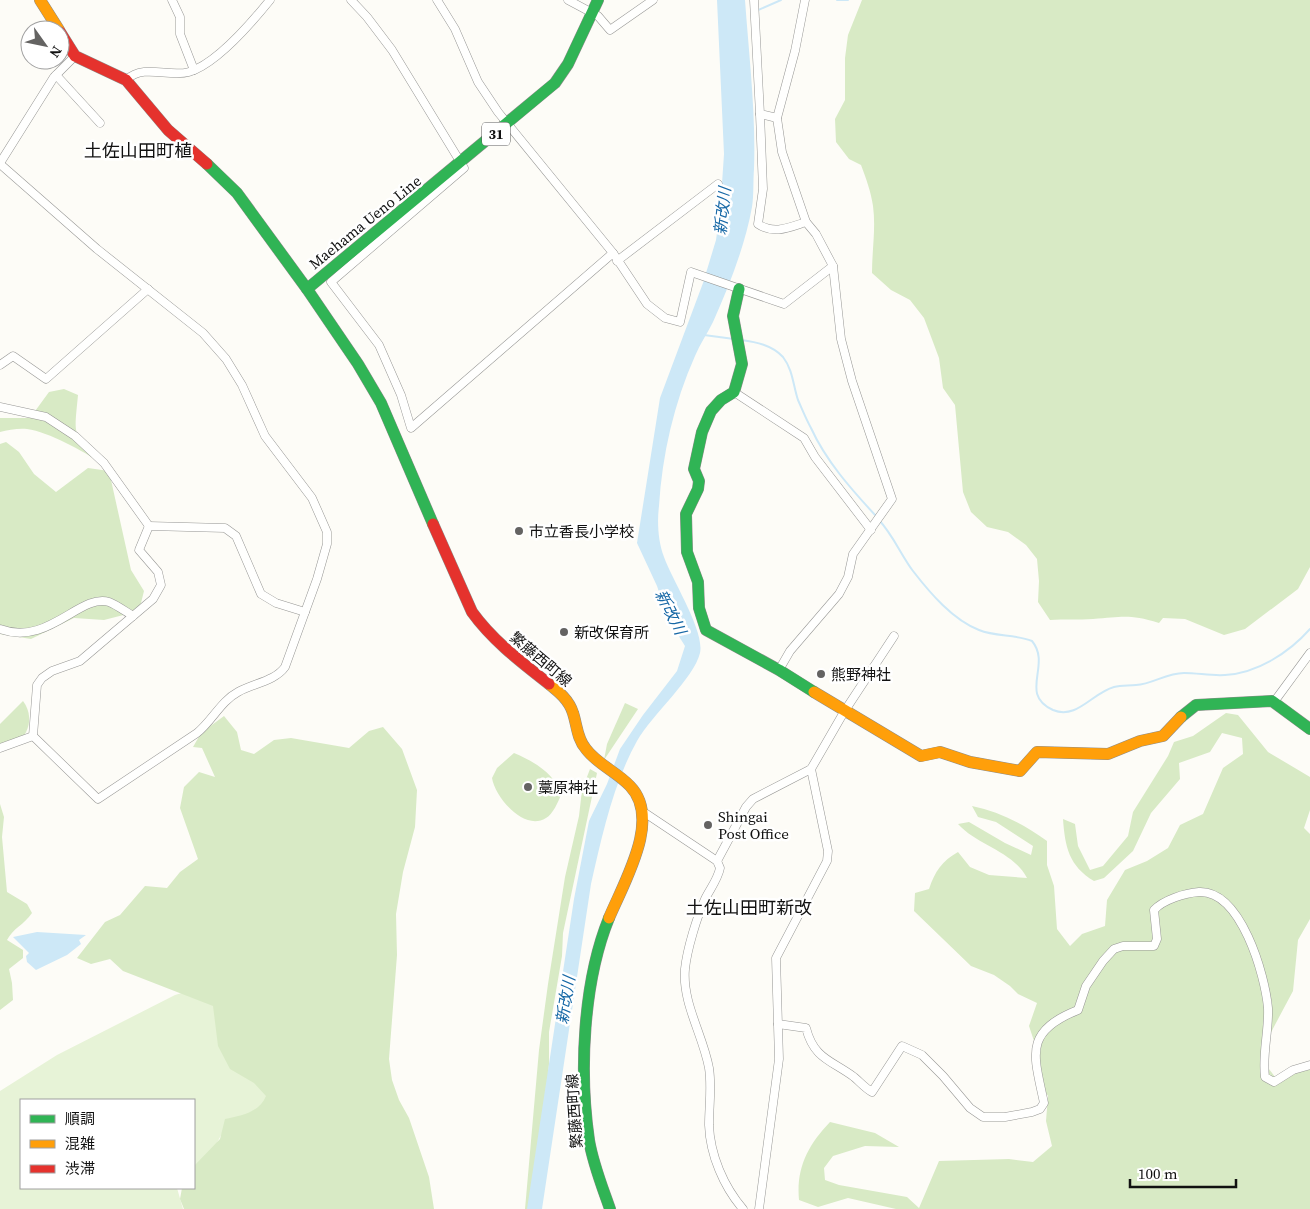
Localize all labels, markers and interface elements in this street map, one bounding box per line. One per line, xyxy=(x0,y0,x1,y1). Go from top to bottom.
north arrow xyxy=(20,20,70,70)
text: N xyxy=(45,42,67,62)
road number: 31 xyxy=(482,122,510,146)
district label: 土佐山田町植 xyxy=(84,138,192,163)
street label: Maehama Ueno Line xyxy=(305,170,426,274)
water label: 新改川 xyxy=(709,184,736,236)
place label: 市立香長小学校 xyxy=(529,521,634,542)
marker: 市立香長小学校 xyxy=(513,525,525,537)
water label: 新改川 xyxy=(650,586,693,640)
place label: 新改保育所 xyxy=(574,622,649,643)
marker: 新改保育所 xyxy=(558,626,570,638)
street label: 繁藤西町線 xyxy=(506,627,576,691)
place label: 熊野神社 xyxy=(831,664,891,685)
marker: 熊野神社 xyxy=(815,668,827,680)
place label: 藁原神社 xyxy=(538,777,598,798)
marker: 藁原神社 xyxy=(522,781,534,793)
place label: Shingai Post Office xyxy=(718,806,789,844)
marker: Shingai Post Office xyxy=(702,819,714,831)
district label: 土佐山田町新改 xyxy=(686,895,812,920)
water label: 新改川 xyxy=(550,973,580,1025)
street label: 繁藤西町線 xyxy=(561,1073,587,1149)
legend xyxy=(20,1099,195,1189)
text: 順調 xyxy=(65,1108,95,1129)
text: 混雑 xyxy=(65,1133,95,1154)
scale bar xyxy=(1130,1156,1236,1188)
text: 渋滞 xyxy=(65,1158,95,1179)
text: 100 m xyxy=(1138,1163,1178,1184)

